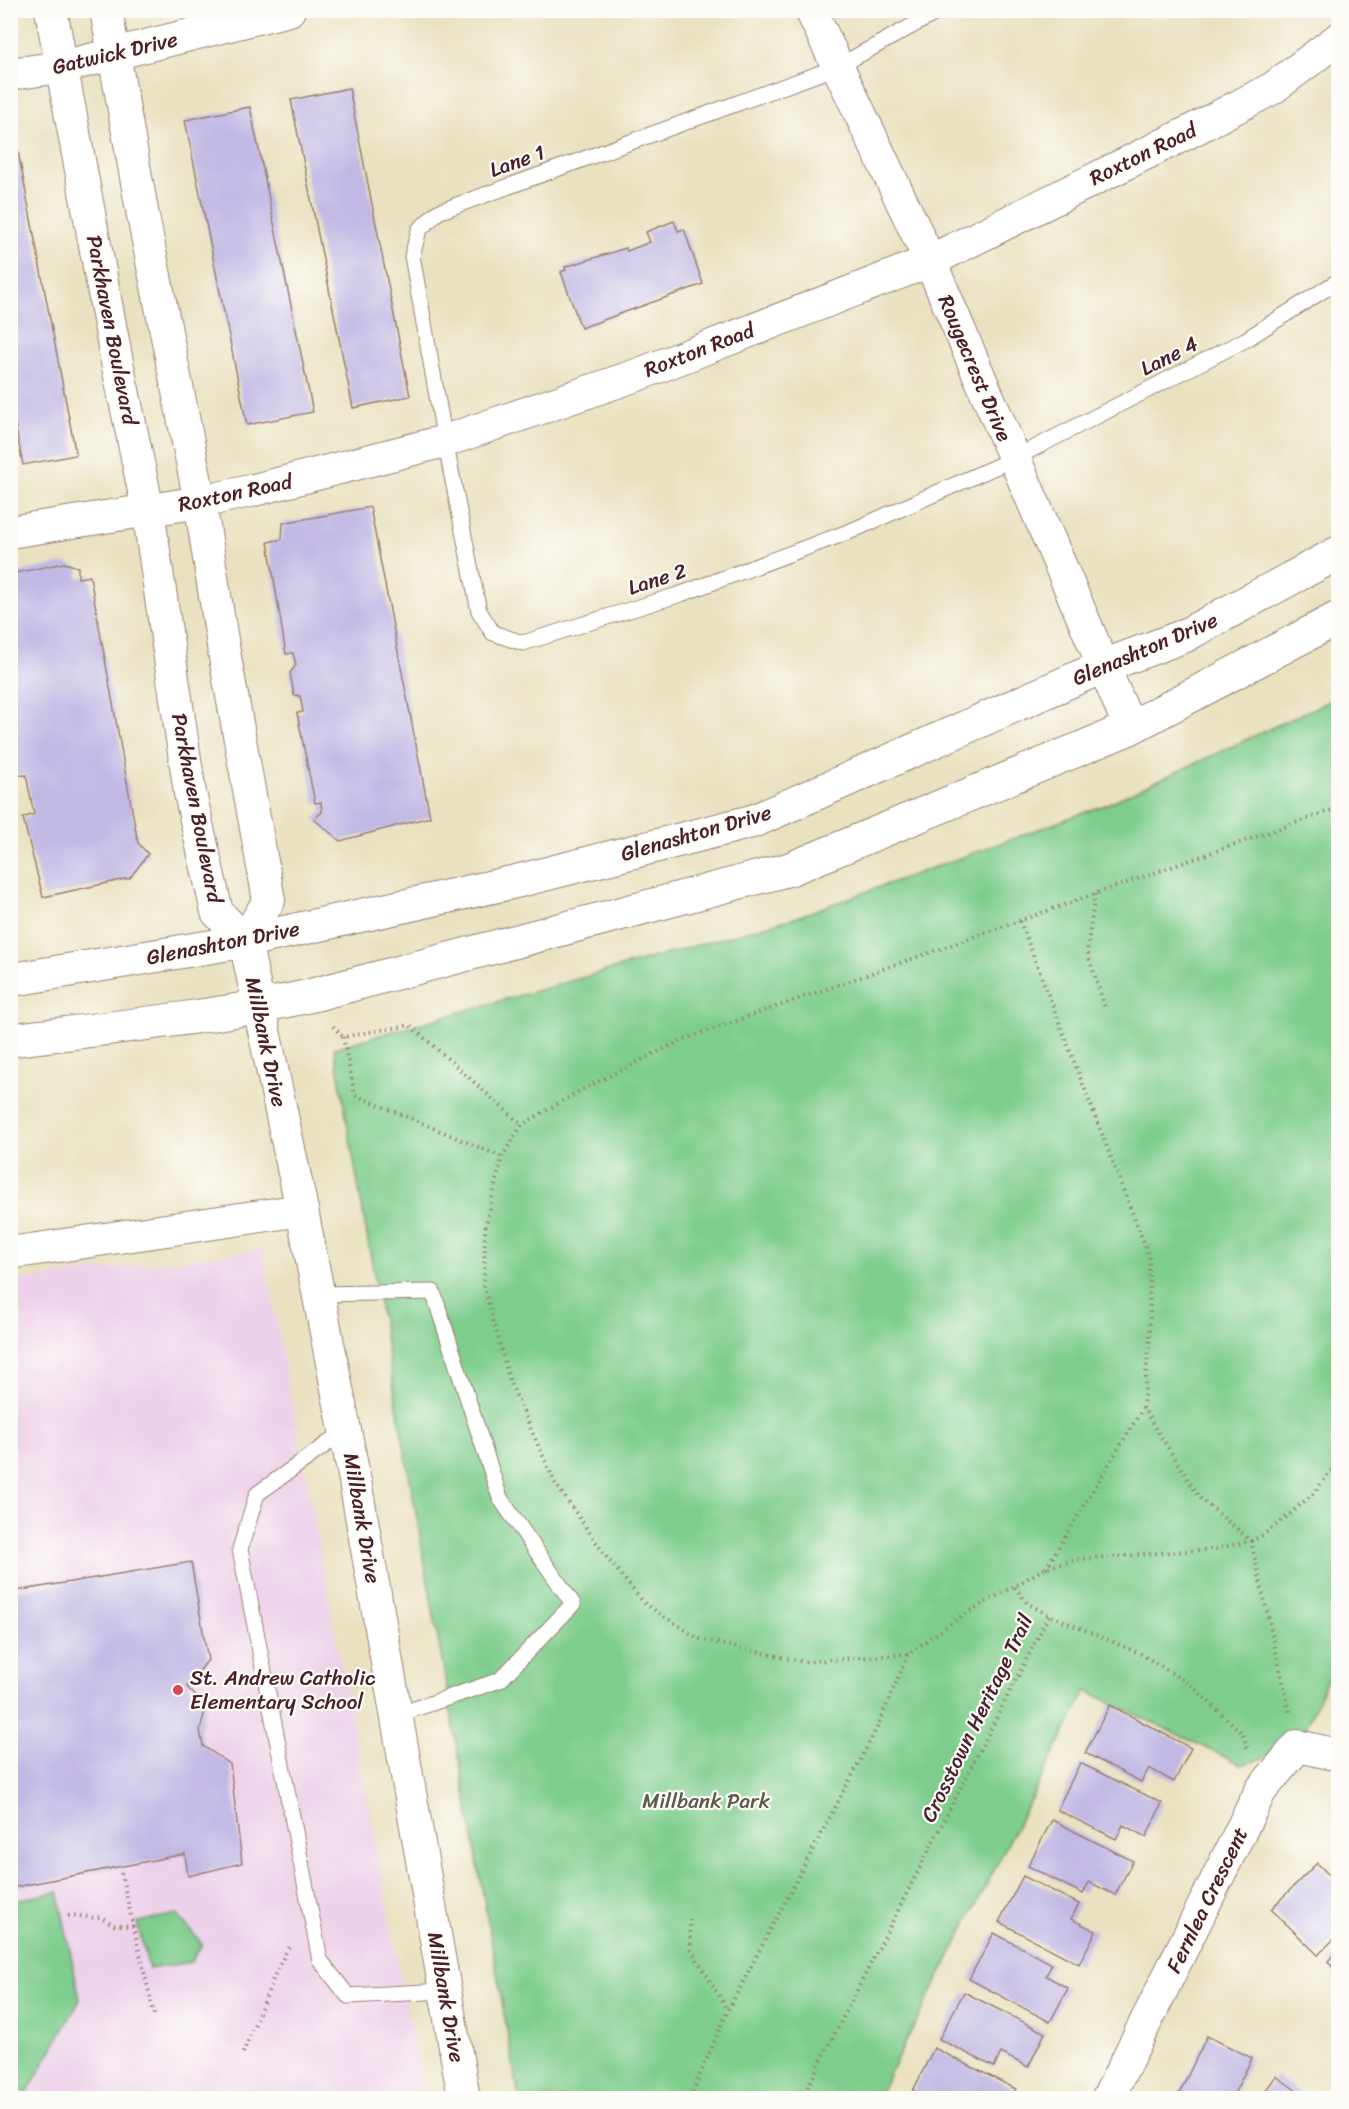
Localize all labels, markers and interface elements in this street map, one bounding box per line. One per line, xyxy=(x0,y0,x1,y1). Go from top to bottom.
street label: Gatwick Drive xyxy=(48,20,182,86)
street label: Roxton Road xyxy=(1083,111,1205,196)
street label: Lane 1 xyxy=(484,133,550,189)
street label: Parkhaven Boulevard xyxy=(75,232,149,430)
street label: Rougecrest Drive xyxy=(927,289,1023,447)
street label: Roxton Road xyxy=(638,311,762,388)
street label: Lane 4 xyxy=(1133,325,1205,387)
street label: Roxton Road xyxy=(175,462,297,524)
street label: Lane 2 xyxy=(623,552,691,606)
street label: Glenashton Drive xyxy=(1066,601,1224,697)
street label: Parkhaven Boulevard xyxy=(160,710,234,908)
street label: Glenashton Drive xyxy=(616,793,776,873)
street label: Glenashton Drive xyxy=(143,909,303,976)
street label: Millbank Drive xyxy=(234,973,298,1111)
street label: Millbank Drive xyxy=(332,1450,392,1587)
street label: Crosstown Heritage Trail xyxy=(910,1606,1044,1829)
place label: St. Andrew Catholic Elementary School xyxy=(190,1659,376,1721)
marker: St. Andrew Catholic Elementary School xyxy=(171,1683,185,1697)
park label: Millbank Park xyxy=(642,1782,771,1820)
street label: Fernlea Crescent xyxy=(1155,1820,1259,1980)
street label: Millbank Drive xyxy=(416,1929,476,2066)

